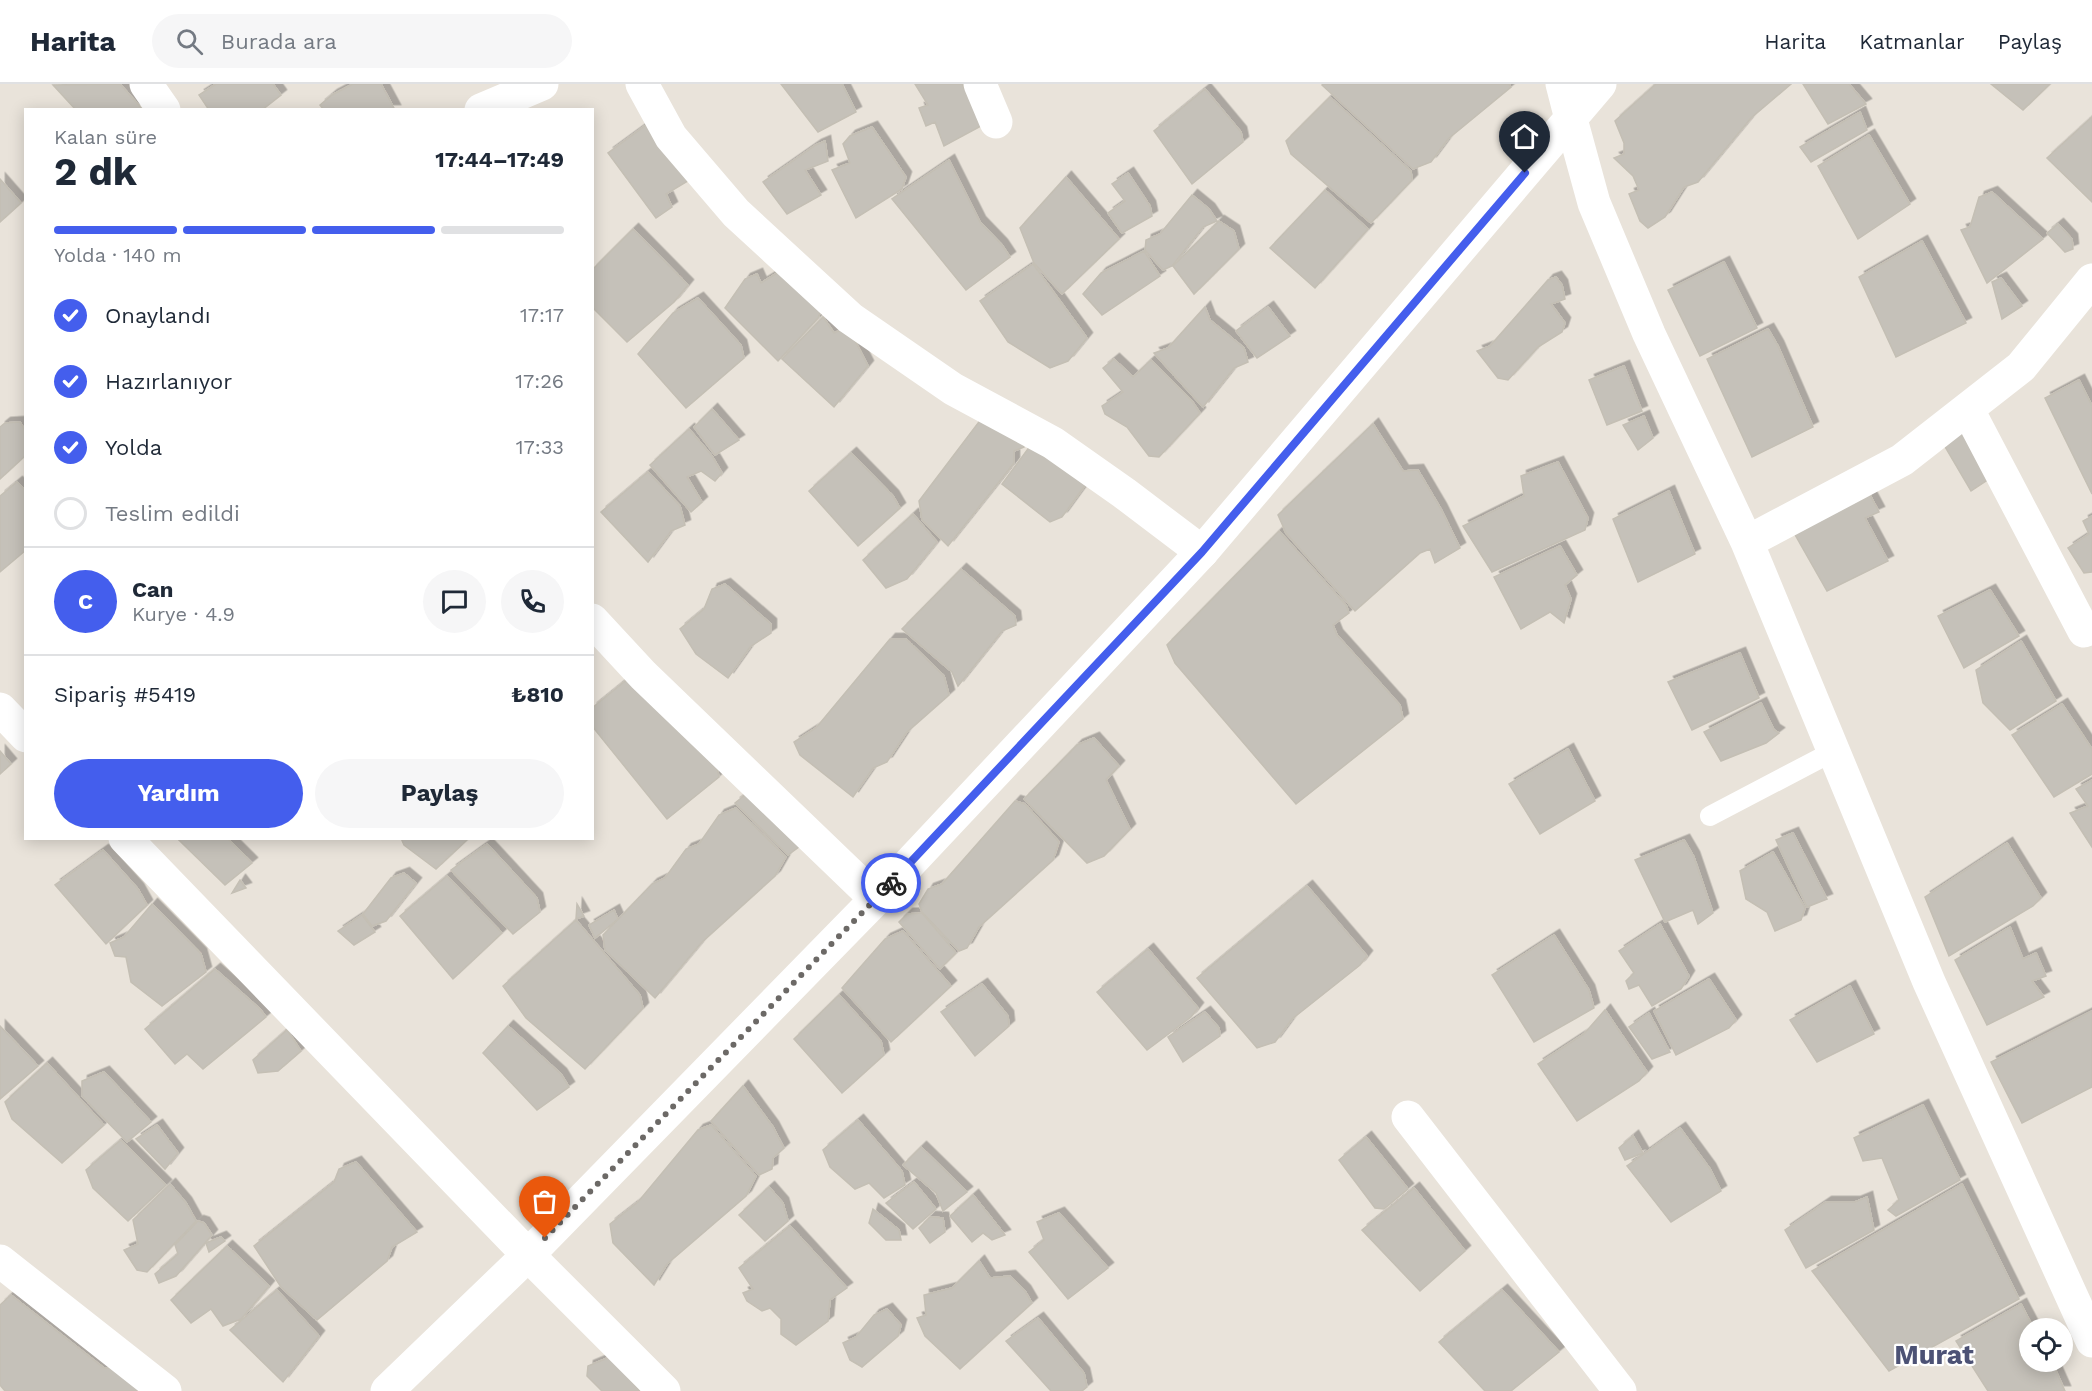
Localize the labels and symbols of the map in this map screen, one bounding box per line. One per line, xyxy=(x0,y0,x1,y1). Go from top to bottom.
pin xyxy=(1499,111,1550,173)
courier xyxy=(861,853,921,913)
pin xyxy=(519,1176,570,1238)
district label: Murat xyxy=(1894,1339,1974,1371)

